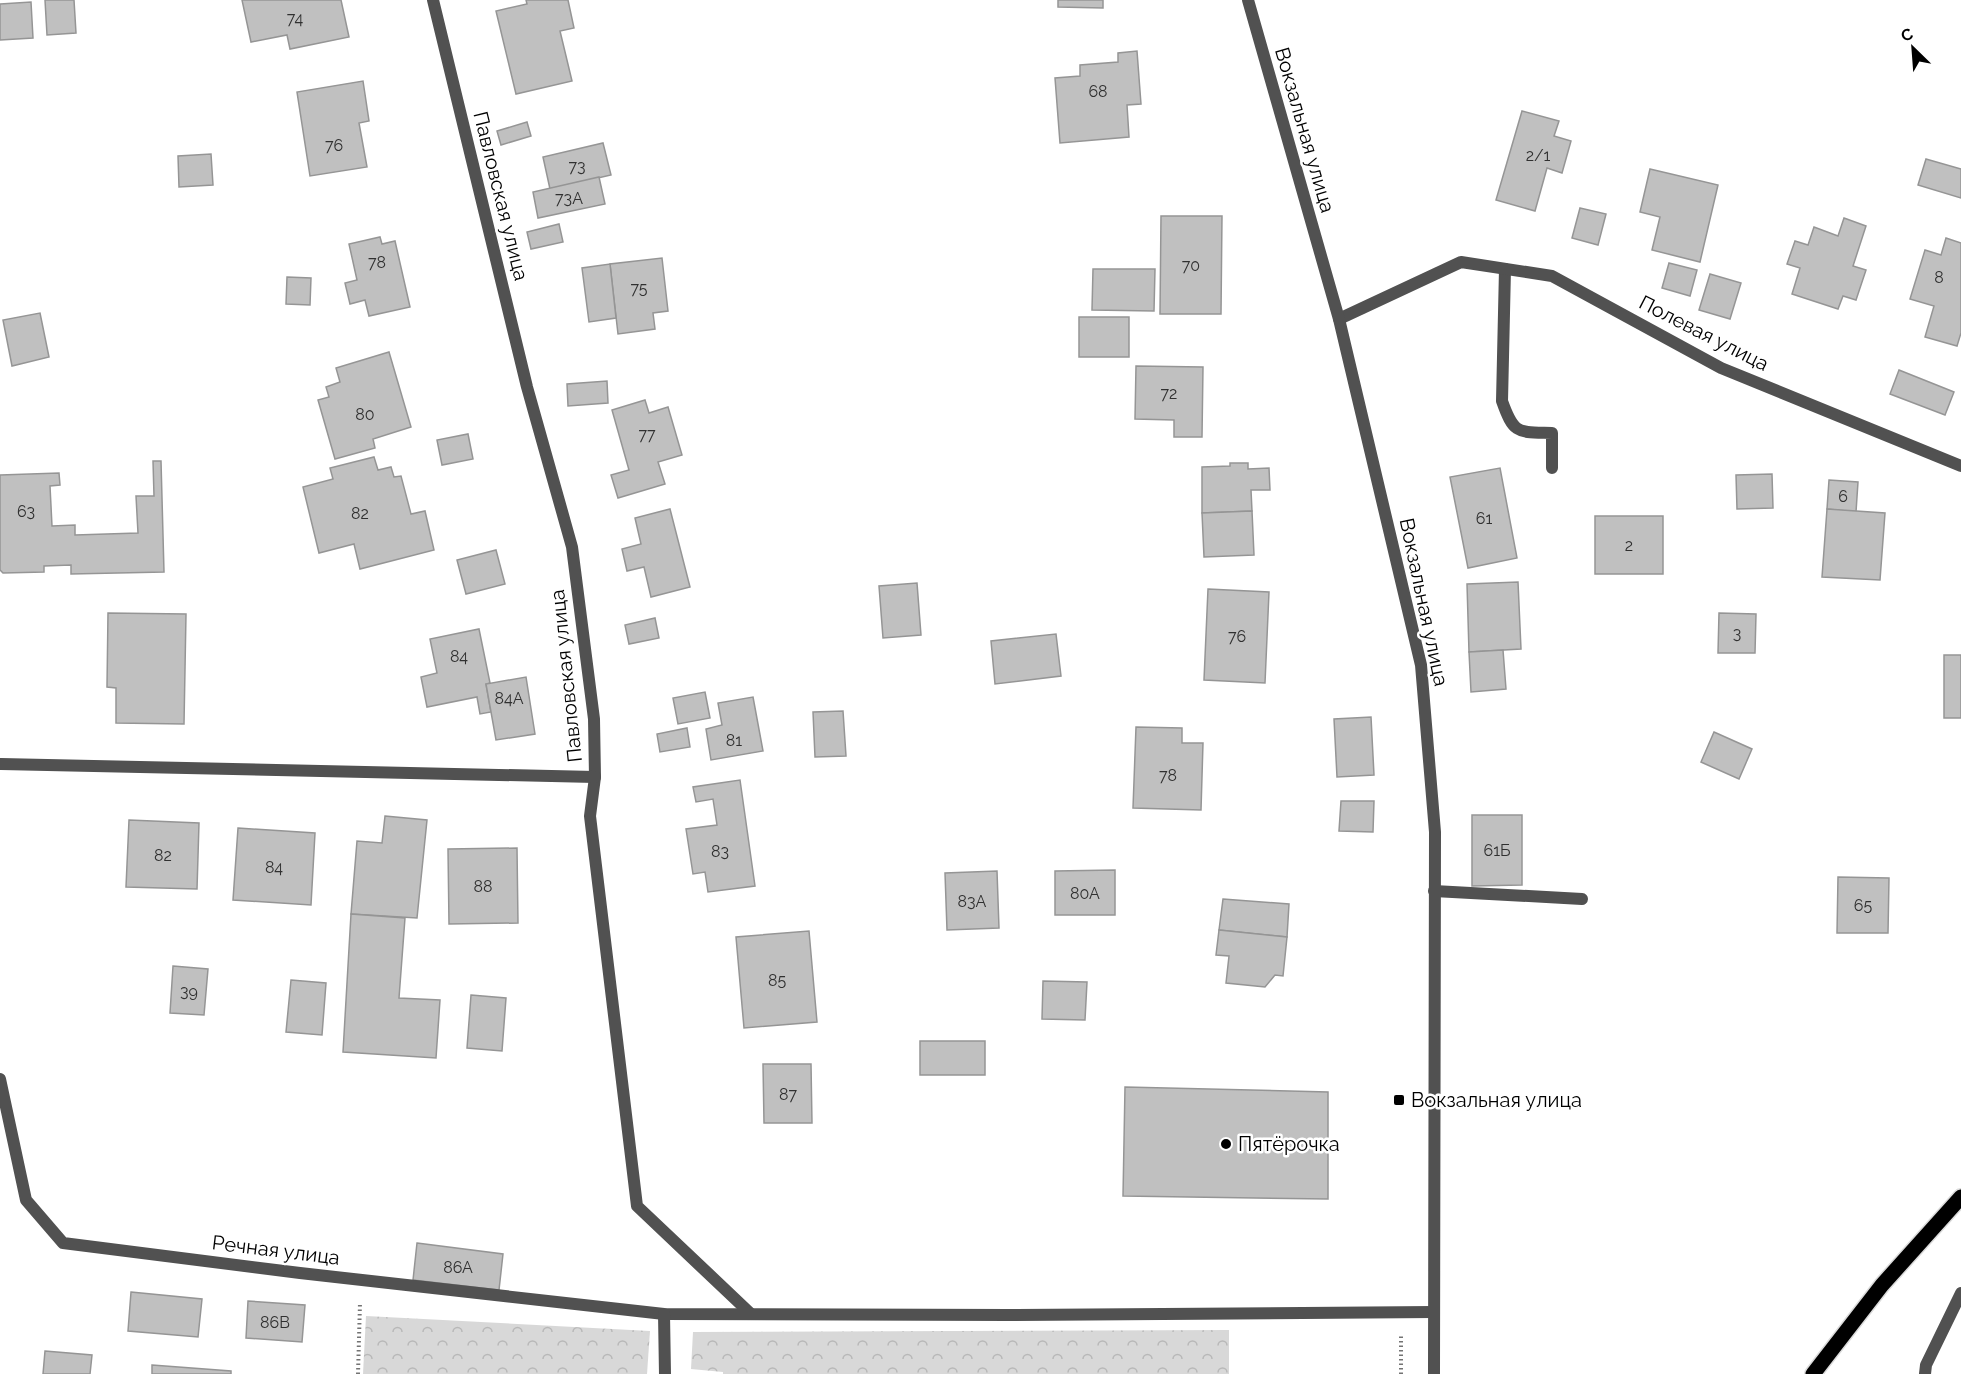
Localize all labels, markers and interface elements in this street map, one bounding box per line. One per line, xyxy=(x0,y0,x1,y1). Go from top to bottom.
house number: 74 xyxy=(287,9,303,28)
north arrow xyxy=(1883,18,1943,78)
text: С xyxy=(1898,24,1916,46)
street label: Вокзальная улица xyxy=(1270,45,1340,215)
house number: 68 xyxy=(1088,82,1108,101)
street label: Павловская улица xyxy=(468,109,534,283)
house number: 76 xyxy=(325,136,343,155)
house number: 2/1 xyxy=(1526,146,1550,165)
house number: 73 xyxy=(568,157,586,176)
house number: 73А xyxy=(555,189,583,208)
house number: 78 xyxy=(368,253,386,272)
house number: 70 xyxy=(1182,256,1200,275)
house number: 8 xyxy=(1934,268,1944,287)
house number: 75 xyxy=(630,279,648,298)
street label: Полевая улица xyxy=(1635,290,1773,376)
house number: 72 xyxy=(1161,384,1177,403)
house number: 80 xyxy=(355,405,375,424)
house number: 77 xyxy=(638,425,656,444)
house number: 6 xyxy=(1838,487,1848,506)
house number: 63 xyxy=(17,502,35,521)
house number: 82 xyxy=(351,504,369,523)
house number: 61 xyxy=(1476,509,1492,528)
street label: Вокзальная улица xyxy=(1394,516,1454,688)
house number: 2 xyxy=(1625,536,1633,555)
street label: Павловская улица xyxy=(545,588,587,764)
house number: 3 xyxy=(1733,624,1741,643)
house number: 76 xyxy=(1228,627,1246,646)
house number: 84 xyxy=(450,647,468,666)
house number: 84А xyxy=(494,689,524,708)
house number: 81 xyxy=(726,731,742,750)
house number: 78 xyxy=(1159,766,1177,785)
house number: 61Б xyxy=(1484,841,1510,860)
house number: 83 xyxy=(711,842,729,861)
house number: 82 xyxy=(154,846,172,865)
house number: 84 xyxy=(265,858,283,877)
house number: 88 xyxy=(474,877,492,896)
house number: 80А xyxy=(1070,884,1100,903)
house number: 83А xyxy=(958,892,987,911)
house number: 65 xyxy=(1854,896,1872,915)
house number: 85 xyxy=(768,971,786,990)
house number: 39 xyxy=(180,982,198,1001)
house number: 87 xyxy=(779,1085,797,1104)
place label: Вокзальная улица xyxy=(1411,1088,1582,1112)
marker: Вокзальная улица xyxy=(1392,1093,1406,1107)
place label: Пятёрочка xyxy=(1238,1132,1340,1156)
marker: Пятёрочка xyxy=(1219,1137,1233,1151)
street label: Речная улица xyxy=(211,1230,341,1270)
house number: 86А xyxy=(443,1258,473,1277)
house number: 86В xyxy=(260,1313,290,1332)

